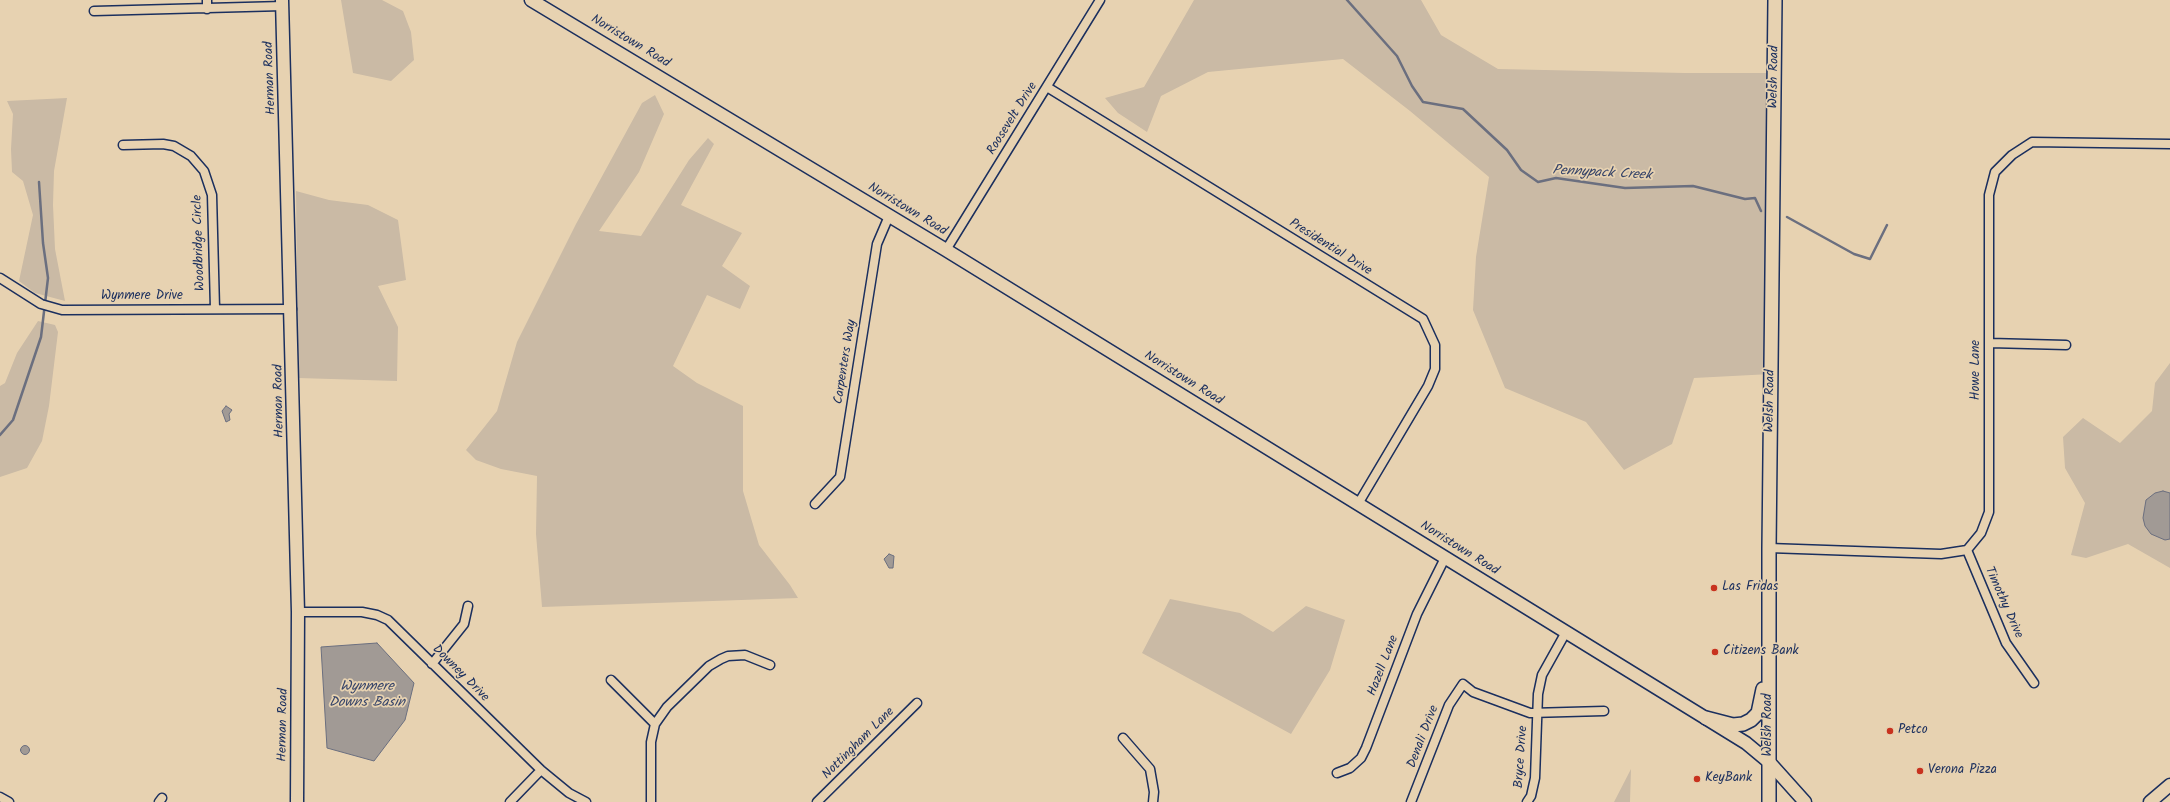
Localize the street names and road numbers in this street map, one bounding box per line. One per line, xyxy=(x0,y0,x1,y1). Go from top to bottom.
street label: Norristown Road xyxy=(587,12,673,72)
street label: Herman Road xyxy=(262,41,280,115)
street label: Welsh Road xyxy=(1767,45,1783,109)
street label: Roosevelt Drive xyxy=(984,80,1042,158)
street label: Norristown Road xyxy=(864,180,950,240)
street label: Woodbridge Circle xyxy=(191,195,209,291)
street label: Presidential Drive xyxy=(1286,216,1374,280)
street label: Wynmere Drive xyxy=(101,289,183,305)
street label: Carpenters Way xyxy=(832,319,860,405)
street label: Howe Lane xyxy=(1969,340,1985,400)
street label: Norristown Road xyxy=(1141,349,1225,409)
street label: Herman Road xyxy=(272,364,288,438)
street label: Welsh Road xyxy=(1763,369,1779,433)
street label: Norristown Road xyxy=(1417,519,1501,579)
street label: Timothy Drive xyxy=(1980,565,2026,641)
street label: Hazell Lane xyxy=(1365,633,1403,699)
street label: Downey Drive xyxy=(428,642,492,706)
street label: Herman Road xyxy=(276,688,292,762)
street label: Welsh Road xyxy=(1761,694,1777,756)
street label: Denali Drive xyxy=(1405,703,1443,771)
street label: Nottingham Lane xyxy=(820,705,898,783)
street label: Bryce Drive xyxy=(1512,725,1532,789)

